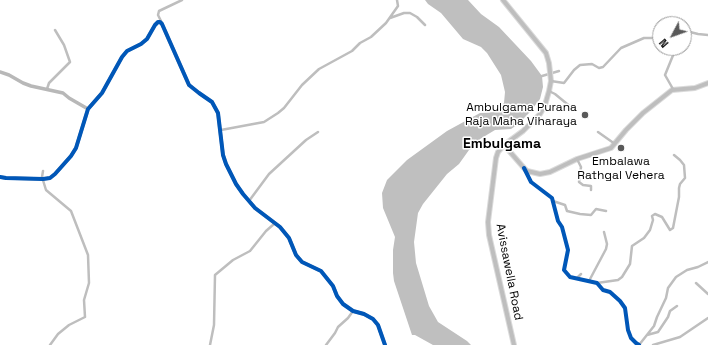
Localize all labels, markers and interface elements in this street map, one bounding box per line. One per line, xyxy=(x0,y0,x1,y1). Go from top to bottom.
north arrow xyxy=(652,16,692,56)
text: N xyxy=(656,36,671,51)
place label: Ambulgama Purana Raja Maha Viharaya xyxy=(465,101,577,129)
marker: Ambulgama Purana Raja Maha Viharaya xyxy=(580,110,590,120)
district label: Embulgama xyxy=(463,136,541,152)
marker: Embalawa Rathgal Vehera xyxy=(616,143,626,153)
place label: Embalawa Rathgal Vehera xyxy=(577,155,665,183)
street label: Avissawella Road xyxy=(493,223,525,321)

